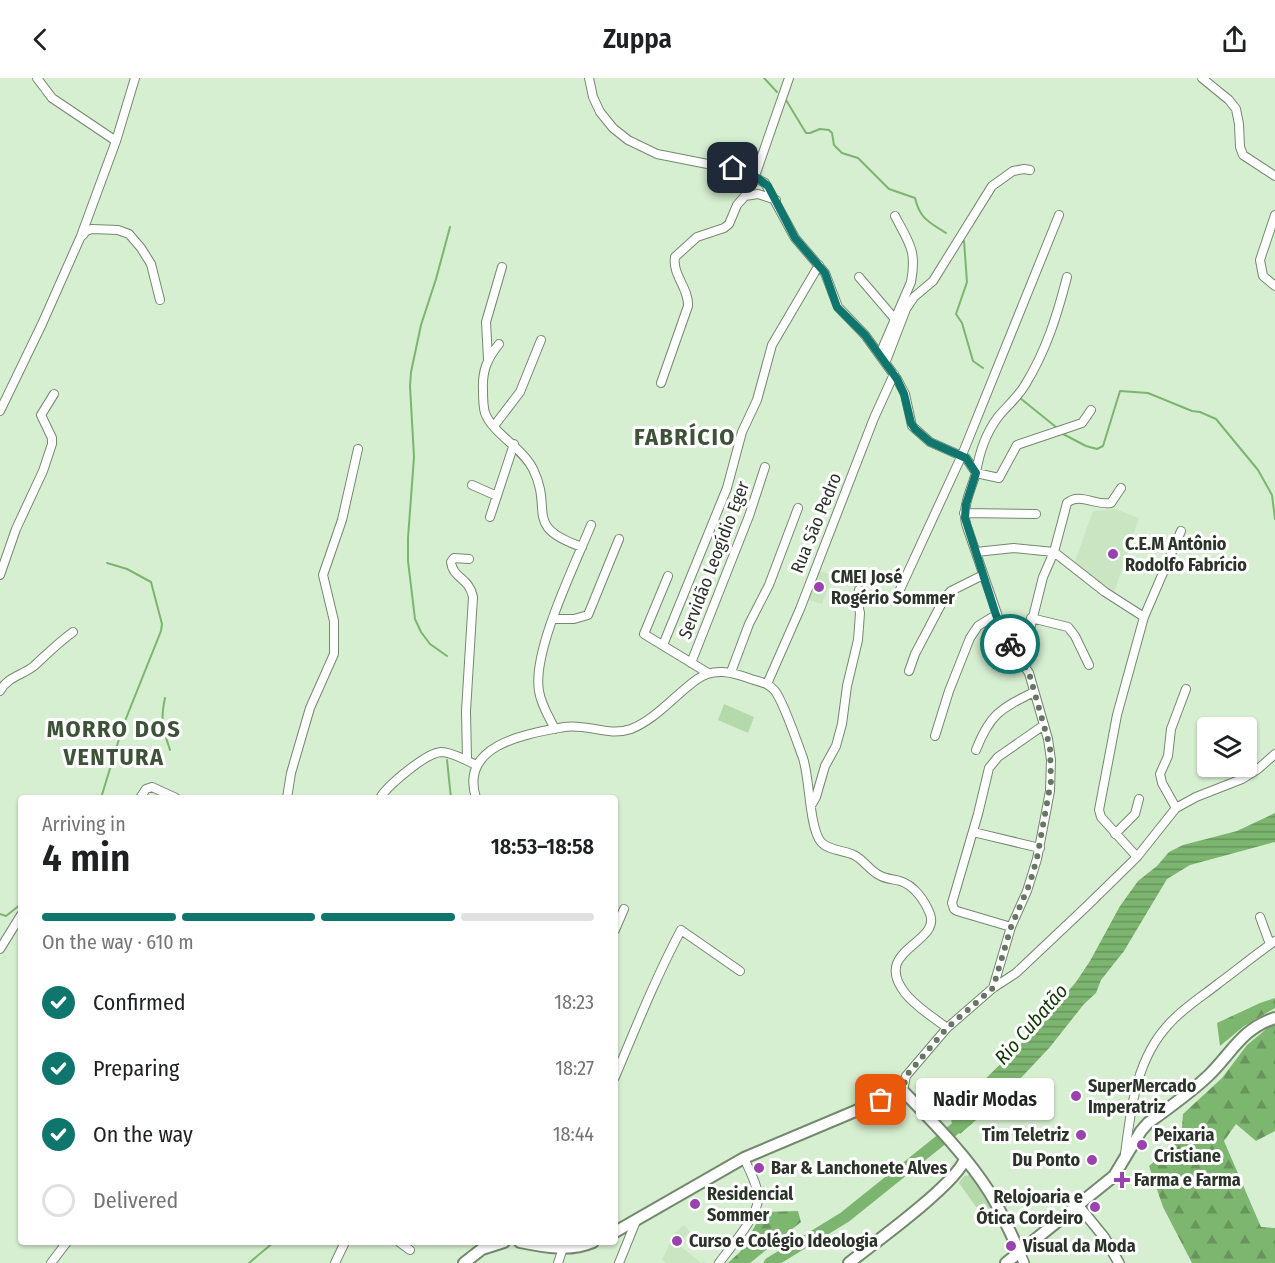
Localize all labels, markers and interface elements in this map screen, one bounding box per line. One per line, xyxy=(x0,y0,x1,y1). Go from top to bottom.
icon: back xyxy=(24,23,57,56)
text: Zuppa xyxy=(603,23,672,55)
icon: share xyxy=(1218,23,1251,56)
pin xyxy=(707,142,758,193)
icon: home xyxy=(716,151,749,184)
district label: FABRÍCIO xyxy=(634,422,736,451)
street label: Rua São Pedro xyxy=(786,470,846,576)
street label: Servidão Leogídio Eger xyxy=(674,477,754,642)
place label: C.E.M Antônio Rodolfo Fabrício xyxy=(1125,533,1247,576)
marker: C.E.M Antônio Rodolfo Fabrício xyxy=(1106,547,1120,561)
place label: CMEI José Rogério Sommer xyxy=(831,566,955,609)
marker: CMEI José Rogério Sommer xyxy=(812,580,826,594)
courier xyxy=(980,614,1040,674)
icon: bike xyxy=(994,628,1027,661)
district label: MORRO DOS VENTURA xyxy=(47,715,181,771)
map controls xyxy=(1197,717,1257,777)
button: layers xyxy=(1197,717,1257,777)
text: Arriving in xyxy=(42,812,126,836)
text: 18:53–18:58 xyxy=(491,833,594,860)
text: 4 min xyxy=(42,835,131,881)
text: On the way · 610 m xyxy=(42,930,194,954)
water label: Rio Cubatão xyxy=(989,979,1073,1069)
icon: check xyxy=(42,986,75,1019)
text: Confirmed xyxy=(93,989,186,1016)
text: 18:23 xyxy=(554,990,594,1014)
icon: check xyxy=(42,1052,75,1085)
text: Preparing xyxy=(93,1055,179,1082)
text: 18:27 xyxy=(555,1056,594,1080)
pin xyxy=(855,1074,906,1125)
place label: SuperMercado Imperatriz xyxy=(1088,1075,1197,1118)
callout: Nadir Modas xyxy=(917,1079,1055,1121)
icon: bag xyxy=(864,1083,897,1116)
text: Nadir Modas xyxy=(933,1087,1037,1111)
marker: SuperMercado Imperatriz xyxy=(1069,1089,1083,1103)
icon: check xyxy=(42,1118,75,1151)
text: On the way xyxy=(93,1121,193,1148)
text: 18:44 xyxy=(553,1122,594,1146)
place label: Tim Teletriz xyxy=(982,1124,1069,1146)
place label: Peixaria Cristiane xyxy=(1154,1124,1221,1167)
marker: Tim Teletriz xyxy=(1074,1128,1088,1142)
marker: Peixaria Cristiane xyxy=(1135,1138,1149,1152)
place label: Du Ponto xyxy=(1012,1149,1080,1171)
marker: Du Ponto xyxy=(1085,1153,1099,1167)
place label: Bar & Lanchonete Alves xyxy=(771,1157,947,1179)
marker: Bar & Lanchonete Alves xyxy=(752,1161,766,1175)
place label: Farma e Farma xyxy=(1134,1169,1241,1191)
marker: Farma e Farma xyxy=(1115,1173,1129,1187)
place label: Residencial Sommer xyxy=(707,1183,793,1226)
place label: Relojoaria e Ótica Cordeiro xyxy=(976,1186,1083,1229)
text: Delivered xyxy=(93,1187,178,1214)
marker: Residencial Sommer xyxy=(688,1197,702,1211)
marker: Relojoaria e Ótica Cordeiro xyxy=(1088,1200,1102,1214)
place label: Curso e Colégio Ideologia xyxy=(689,1230,878,1252)
marker: Curso e Colégio Ideologia xyxy=(670,1234,684,1248)
place label: Visual da Moda xyxy=(1022,1235,1136,1257)
marker: Visual da Moda xyxy=(1004,1239,1018,1253)

